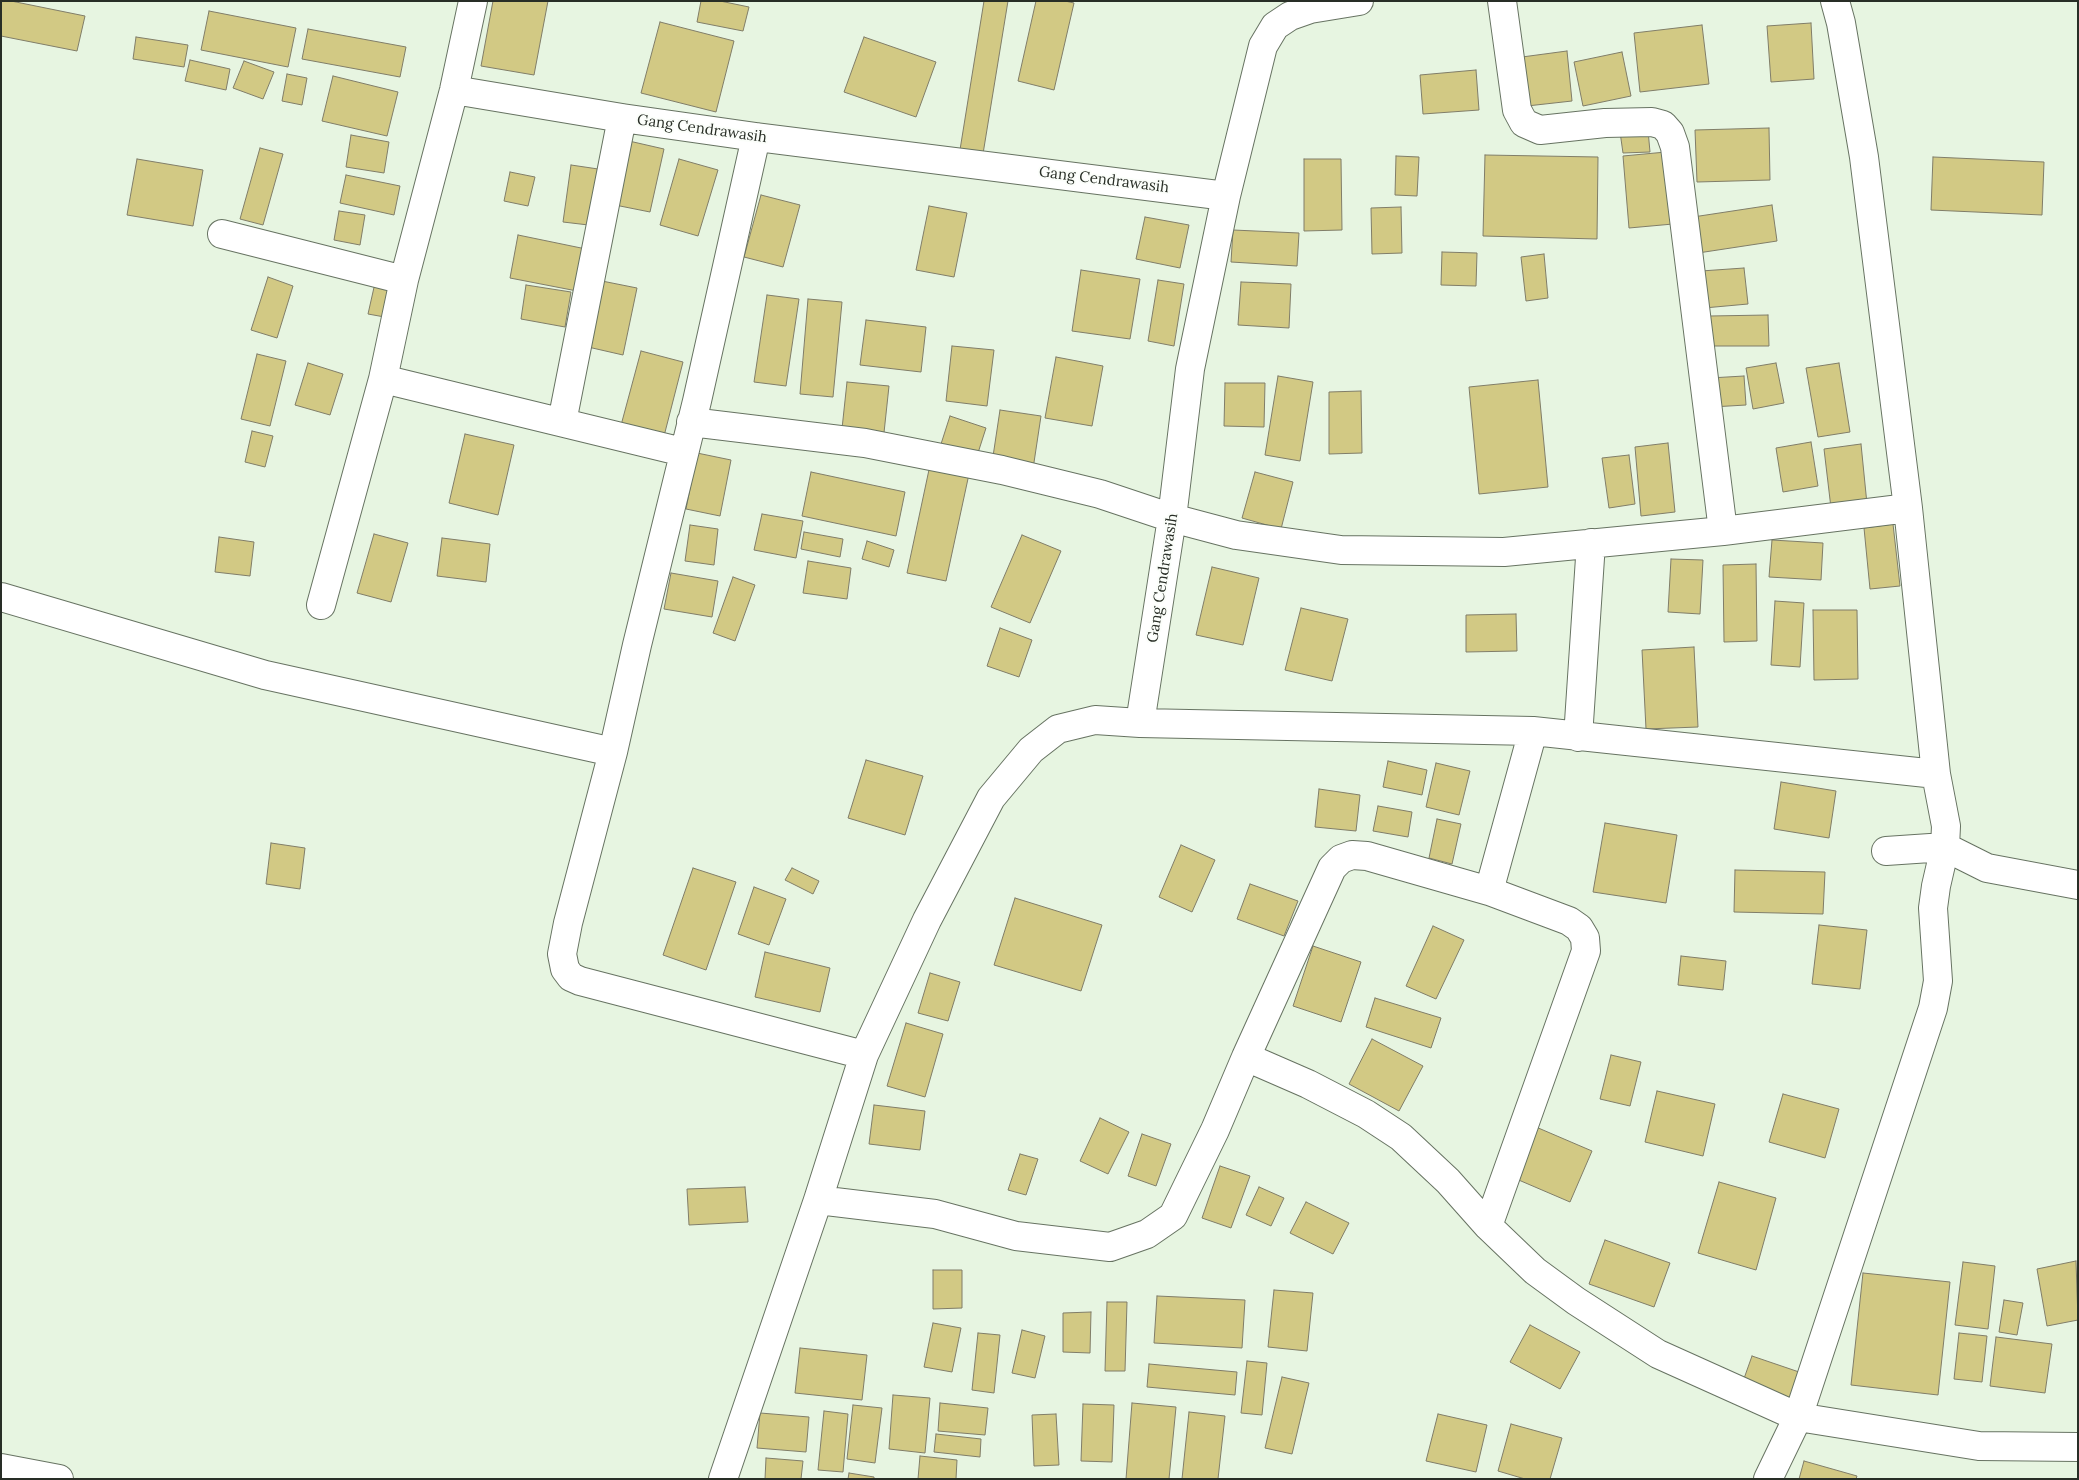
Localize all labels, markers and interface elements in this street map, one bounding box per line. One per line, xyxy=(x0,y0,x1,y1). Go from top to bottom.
street label: Gang Cendrawasih xyxy=(636,111,768,147)
street label: Gang Cendrawasih xyxy=(1038,163,1170,197)
street label: Gang Cendrawasih xyxy=(1144,512,1182,644)

